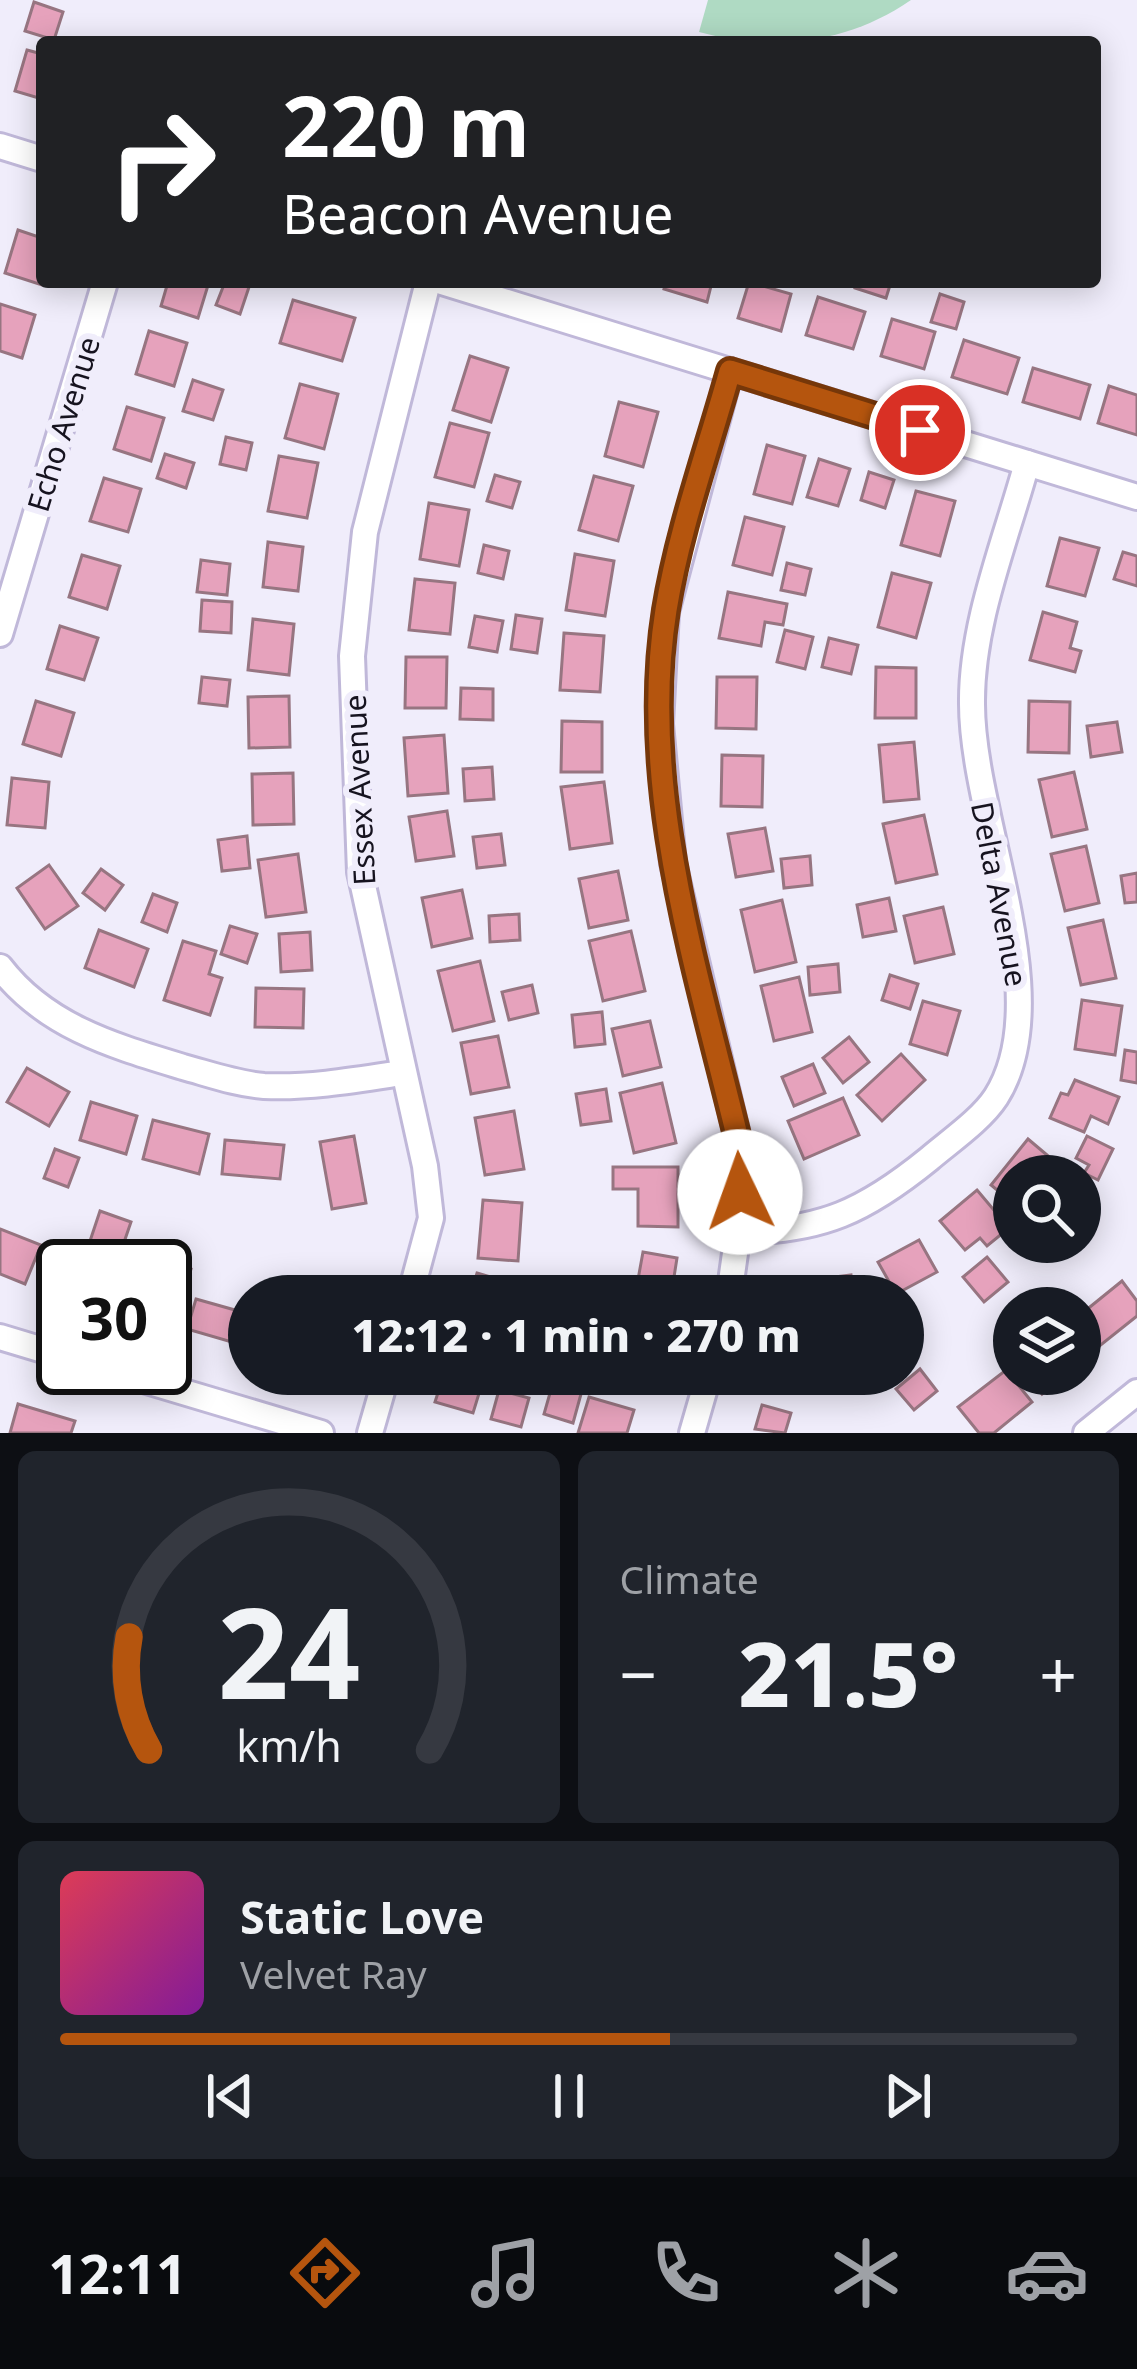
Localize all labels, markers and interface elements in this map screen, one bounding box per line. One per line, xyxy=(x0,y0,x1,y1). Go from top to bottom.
text: 220 m xyxy=(282,67,530,182)
icon: right xyxy=(84,84,240,240)
text: Beacon Avenue xyxy=(282,176,673,250)
street label: Echo Avenue xyxy=(17,332,109,516)
pin xyxy=(869,379,971,481)
icon: arrive xyxy=(887,397,953,463)
street label: Essex Avenue xyxy=(334,694,384,886)
street label: Delta Avenue xyxy=(962,798,1038,990)
position arrow xyxy=(677,1129,803,1255)
map controls xyxy=(993,1155,1101,1395)
button: search xyxy=(993,1155,1101,1263)
speed limit sign: 30 xyxy=(36,1239,192,1395)
button: layers xyxy=(993,1287,1101,1395)
text: 12:12 · 1 min · 270 m xyxy=(351,1304,801,1365)
text: Climate xyxy=(620,1552,759,1605)
text: 24 xyxy=(217,1566,360,1736)
text: 21.5° xyxy=(738,1611,958,1733)
text: − xyxy=(620,1628,657,1718)
text: + xyxy=(1039,1628,1077,1718)
text: km/h xyxy=(236,1716,341,1775)
text: Static Love xyxy=(240,1886,484,1947)
text: Velvet Ray xyxy=(240,1947,427,2000)
icon: previous xyxy=(197,2063,263,2129)
icon: pause xyxy=(536,2063,602,2129)
icon: next xyxy=(875,2063,941,2129)
icon: directions xyxy=(283,2231,367,2315)
icon: music xyxy=(464,2231,548,2315)
icon: phone xyxy=(644,2231,728,2315)
icon: climate xyxy=(824,2231,908,2315)
icon: car xyxy=(1005,2231,1089,2315)
text: 12:11 xyxy=(48,2236,187,2310)

